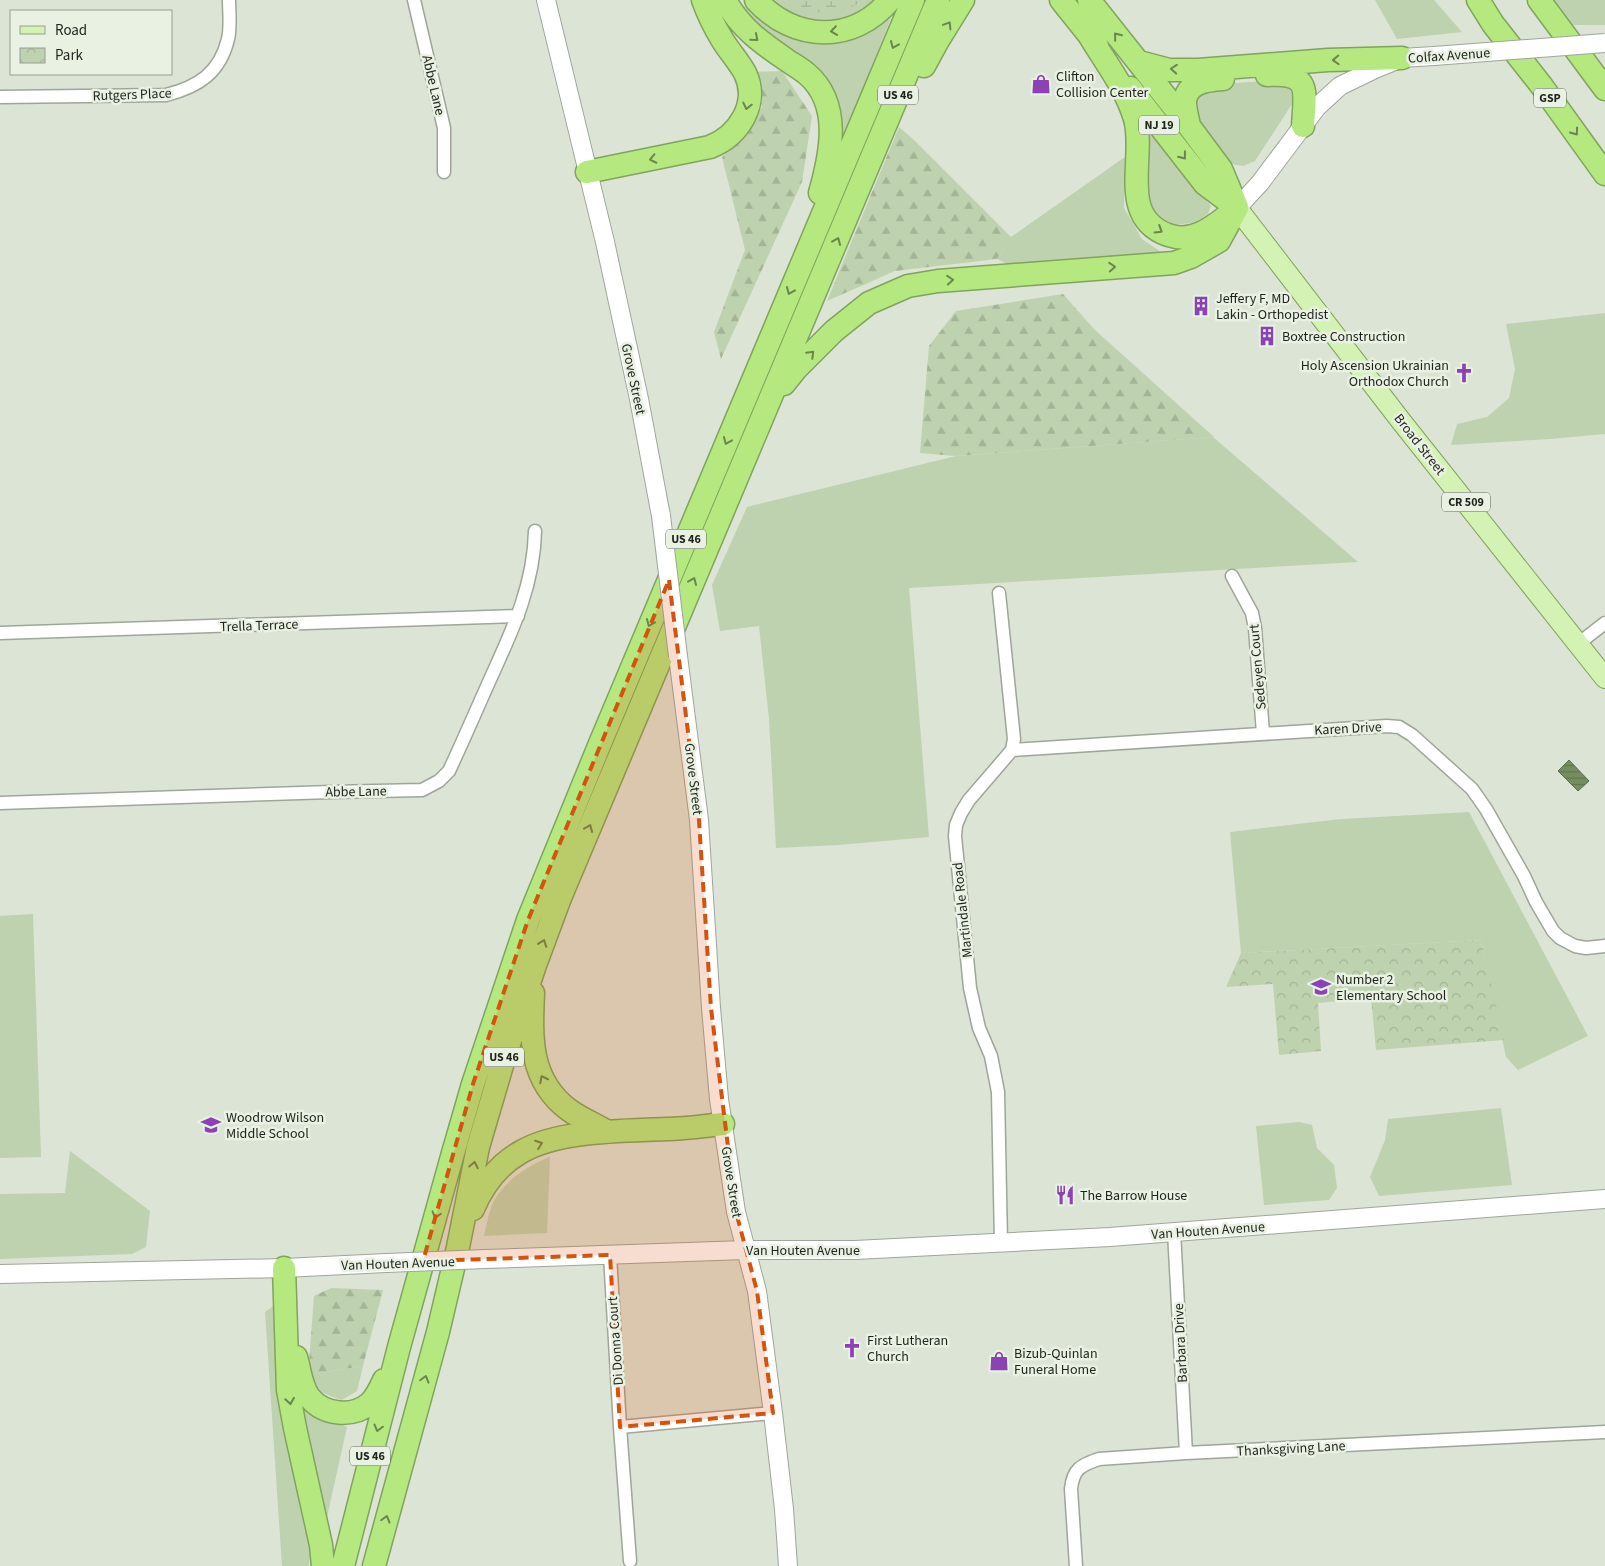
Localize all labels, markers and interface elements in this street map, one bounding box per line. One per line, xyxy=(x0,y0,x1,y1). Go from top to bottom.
legend xyxy=(10,10,172,75)
text: Road xyxy=(55,20,87,41)
one-way arrow xyxy=(941,21,951,30)
one-way arrow xyxy=(829,25,837,36)
one-way arrow xyxy=(750,32,759,41)
one-way arrow xyxy=(1114,32,1123,41)
one-way arrow xyxy=(890,40,900,49)
street label: Colfax Avenue xyxy=(1407,43,1491,69)
text: Park xyxy=(55,45,84,66)
street label: Abbe Lane xyxy=(416,53,450,117)
one-way arrow xyxy=(1332,55,1340,65)
one-way arrow xyxy=(1169,64,1177,75)
place label: Clifton Collision Center xyxy=(1056,67,1149,103)
shop icon: Clifton Collision Center xyxy=(1030,73,1052,95)
street label: Rutgers Place xyxy=(92,84,172,106)
road number: US 46 xyxy=(878,86,918,104)
road number: GSP xyxy=(1534,89,1566,108)
one-way arrow xyxy=(742,102,753,111)
road number: NJ 19 xyxy=(1139,116,1179,134)
one-way arrow xyxy=(1569,127,1578,136)
one-way arrow xyxy=(1178,150,1186,159)
one-way arrow xyxy=(648,153,657,164)
one-way arrow xyxy=(1154,223,1163,233)
one-way arrow xyxy=(831,237,842,246)
one-way arrow xyxy=(1108,262,1116,273)
one-way arrow xyxy=(946,275,954,286)
one-way arrow xyxy=(786,286,796,295)
place label: Jeffery F, MD Lakin - Orthopedist xyxy=(1216,289,1328,325)
building icon: Jeffery F, MD Lakin - Orthopedist xyxy=(1190,295,1212,317)
building icon: Boxtree Construction xyxy=(1256,325,1278,347)
place label: Boxtree Construction xyxy=(1282,327,1405,347)
street label: Grove Street xyxy=(616,342,650,417)
one-way arrow xyxy=(805,351,814,360)
place label: Holy Ascension Ukrainian Orthodox Church xyxy=(1301,356,1449,392)
church icon: Holy Ascension Ukrainian Orthodox Church xyxy=(1453,362,1475,384)
street label: Broad Street xyxy=(1389,410,1450,480)
one-way arrow xyxy=(723,436,733,445)
road number: CR 509 xyxy=(1442,492,1490,512)
road number: US 46 xyxy=(666,530,706,548)
one-way arrow xyxy=(687,577,698,586)
street label: Trella Terrace xyxy=(219,615,299,637)
one-way arrow xyxy=(646,618,657,627)
street label: Sedeyen Court xyxy=(1244,623,1272,711)
street label: Karen Drive xyxy=(1314,717,1382,741)
street label: Grove Street xyxy=(679,742,707,816)
street label: Abbe Lane xyxy=(325,781,387,803)
one-way arrow xyxy=(583,824,594,833)
street label: Martindale Road xyxy=(948,861,978,959)
one-way arrow xyxy=(537,939,547,948)
place label: Number 2 Elementary School xyxy=(1336,970,1447,1006)
school or university icon: Number 2 Elementary School xyxy=(1310,976,1332,998)
road number: US 46 xyxy=(484,1048,524,1066)
one-way arrow xyxy=(539,1075,549,1084)
place label: Woodrow Wilson Middle School xyxy=(226,1108,324,1144)
school or university icon: Woodrow Wilson Middle School xyxy=(200,1114,222,1136)
one-way arrow xyxy=(534,1140,542,1150)
street label: Grove Street xyxy=(715,1145,747,1220)
one-way arrow xyxy=(469,1160,479,1169)
restaurant icon: The Barrow House xyxy=(1054,1184,1076,1206)
place label: The Barrow House xyxy=(1080,1186,1187,1206)
one-way arrow xyxy=(431,1210,441,1219)
street label: Van Houten Avenue xyxy=(1151,1217,1266,1245)
street label: Van Houten Avenue xyxy=(746,1241,860,1261)
street label: Van Houten Avenue xyxy=(341,1252,455,1276)
street label: Di Donna Court xyxy=(603,1296,629,1386)
street label: Barbara Drive xyxy=(1169,1303,1193,1383)
place label: First Lutheran Church xyxy=(867,1331,948,1367)
church icon: First Lutheran Church xyxy=(841,1337,863,1359)
place label: Bizub-Quinlan Funeral Home xyxy=(1014,1344,1098,1380)
shop icon: Bizub-Quinlan Funeral Home xyxy=(988,1350,1010,1372)
one-way arrow xyxy=(419,1374,430,1383)
one-way arrow xyxy=(284,1396,294,1405)
one-way arrow xyxy=(373,1423,383,1431)
street label: Thanksgiving Lane xyxy=(1236,1436,1346,1462)
road number: US 46 xyxy=(350,1446,390,1465)
one-way arrow xyxy=(380,1514,391,1523)

